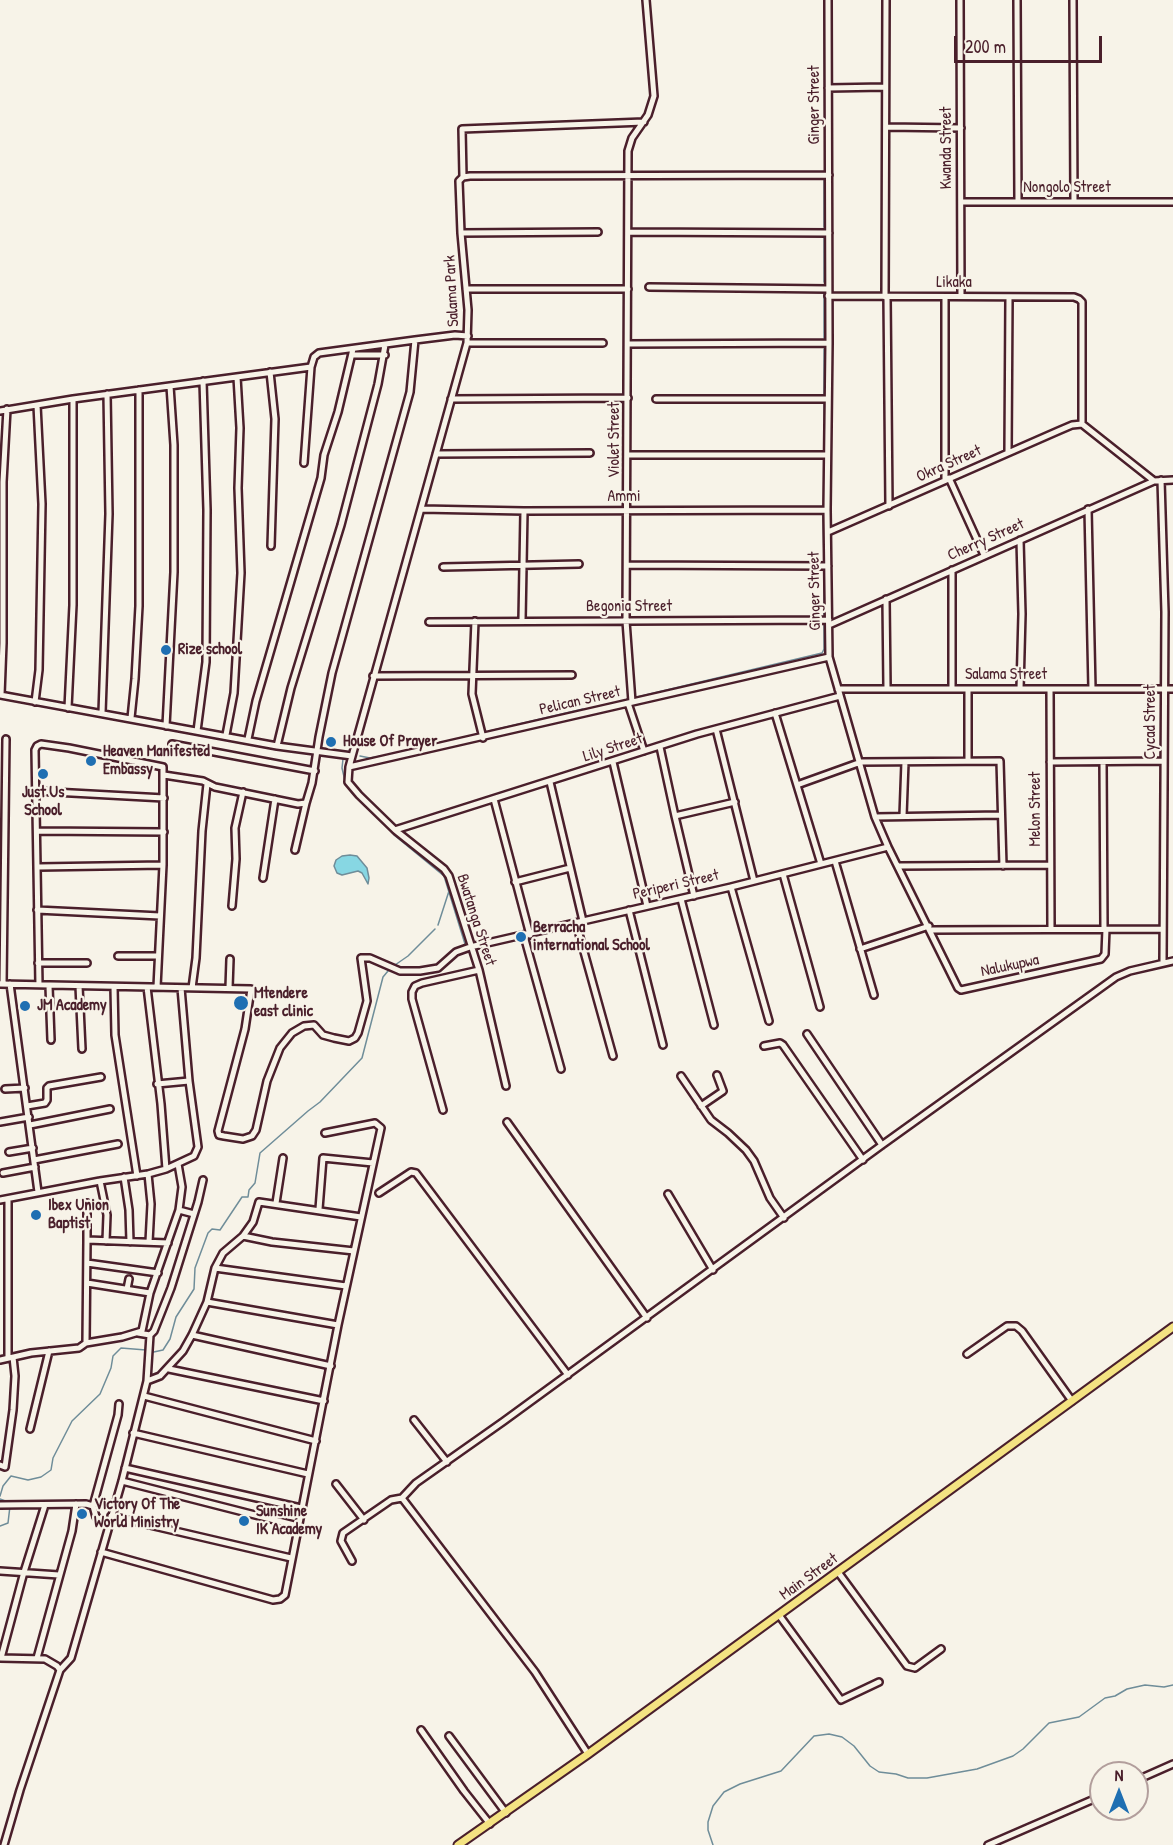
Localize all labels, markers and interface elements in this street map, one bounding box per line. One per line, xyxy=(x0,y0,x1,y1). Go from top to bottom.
scale bar xyxy=(957,24,1106,62)
text: 200 m xyxy=(965,34,1006,59)
street label: Ginger Street xyxy=(805,65,825,145)
street label: Kwanda Street xyxy=(937,107,957,189)
street label: Nongolo Street xyxy=(1023,178,1111,198)
street label: Salama Park xyxy=(441,255,463,327)
street label: Likaka xyxy=(936,273,972,293)
street label: Violet Street xyxy=(605,402,625,478)
street label: Okra Street xyxy=(914,441,984,487)
street label: Ammi xyxy=(607,487,641,507)
street label: Cherry Street xyxy=(945,515,1027,565)
street label: Ginger Street xyxy=(805,551,825,631)
street label: Begonia Street xyxy=(586,597,672,617)
place label: Rize school xyxy=(178,640,242,660)
marker: Rize school xyxy=(159,643,173,657)
street label: Salama Street xyxy=(965,665,1047,685)
street label: Pelican Street xyxy=(538,682,622,720)
street label: Cycad Street xyxy=(1141,684,1161,760)
street label: Lily Street xyxy=(581,729,645,767)
place label: House Of Prayer xyxy=(343,732,437,752)
marker: House Of Prayer xyxy=(324,735,338,749)
place label: Heaven Manifested Embassy xyxy=(103,742,210,780)
marker: Heaven Manifested Embassy xyxy=(84,754,98,768)
marker: Just Us School xyxy=(36,767,50,781)
street label: Melon Street xyxy=(1026,772,1046,846)
place label: Just Us School xyxy=(22,783,64,821)
street label: Periperi Street xyxy=(631,866,721,904)
street label: Bwatanga Street xyxy=(452,872,500,968)
place label: Berracha international School xyxy=(533,918,650,956)
marker: Berracha international School xyxy=(514,930,528,944)
street label: Nalukupwa xyxy=(979,950,1041,982)
place label: Mtendere east clinic xyxy=(254,984,313,1022)
marker: Mtendere east clinic xyxy=(232,994,250,1012)
place label: JM Academy xyxy=(37,996,107,1016)
marker: JM Academy xyxy=(18,999,32,1013)
place label: Ibex Union Baptist xyxy=(48,1196,109,1234)
marker: Ibex Union Baptist xyxy=(29,1208,43,1222)
place label: Victory Of The World Ministry xyxy=(94,1495,180,1533)
place label: Sunshine IK Academy xyxy=(256,1502,322,1540)
marker: Victory Of The World Ministry xyxy=(75,1507,89,1521)
marker: Sunshine IK Academy xyxy=(237,1514,251,1528)
street label: Main Street xyxy=(776,1549,842,1605)
north arrow xyxy=(1089,1761,1149,1821)
text: N xyxy=(1115,1764,1123,1786)

